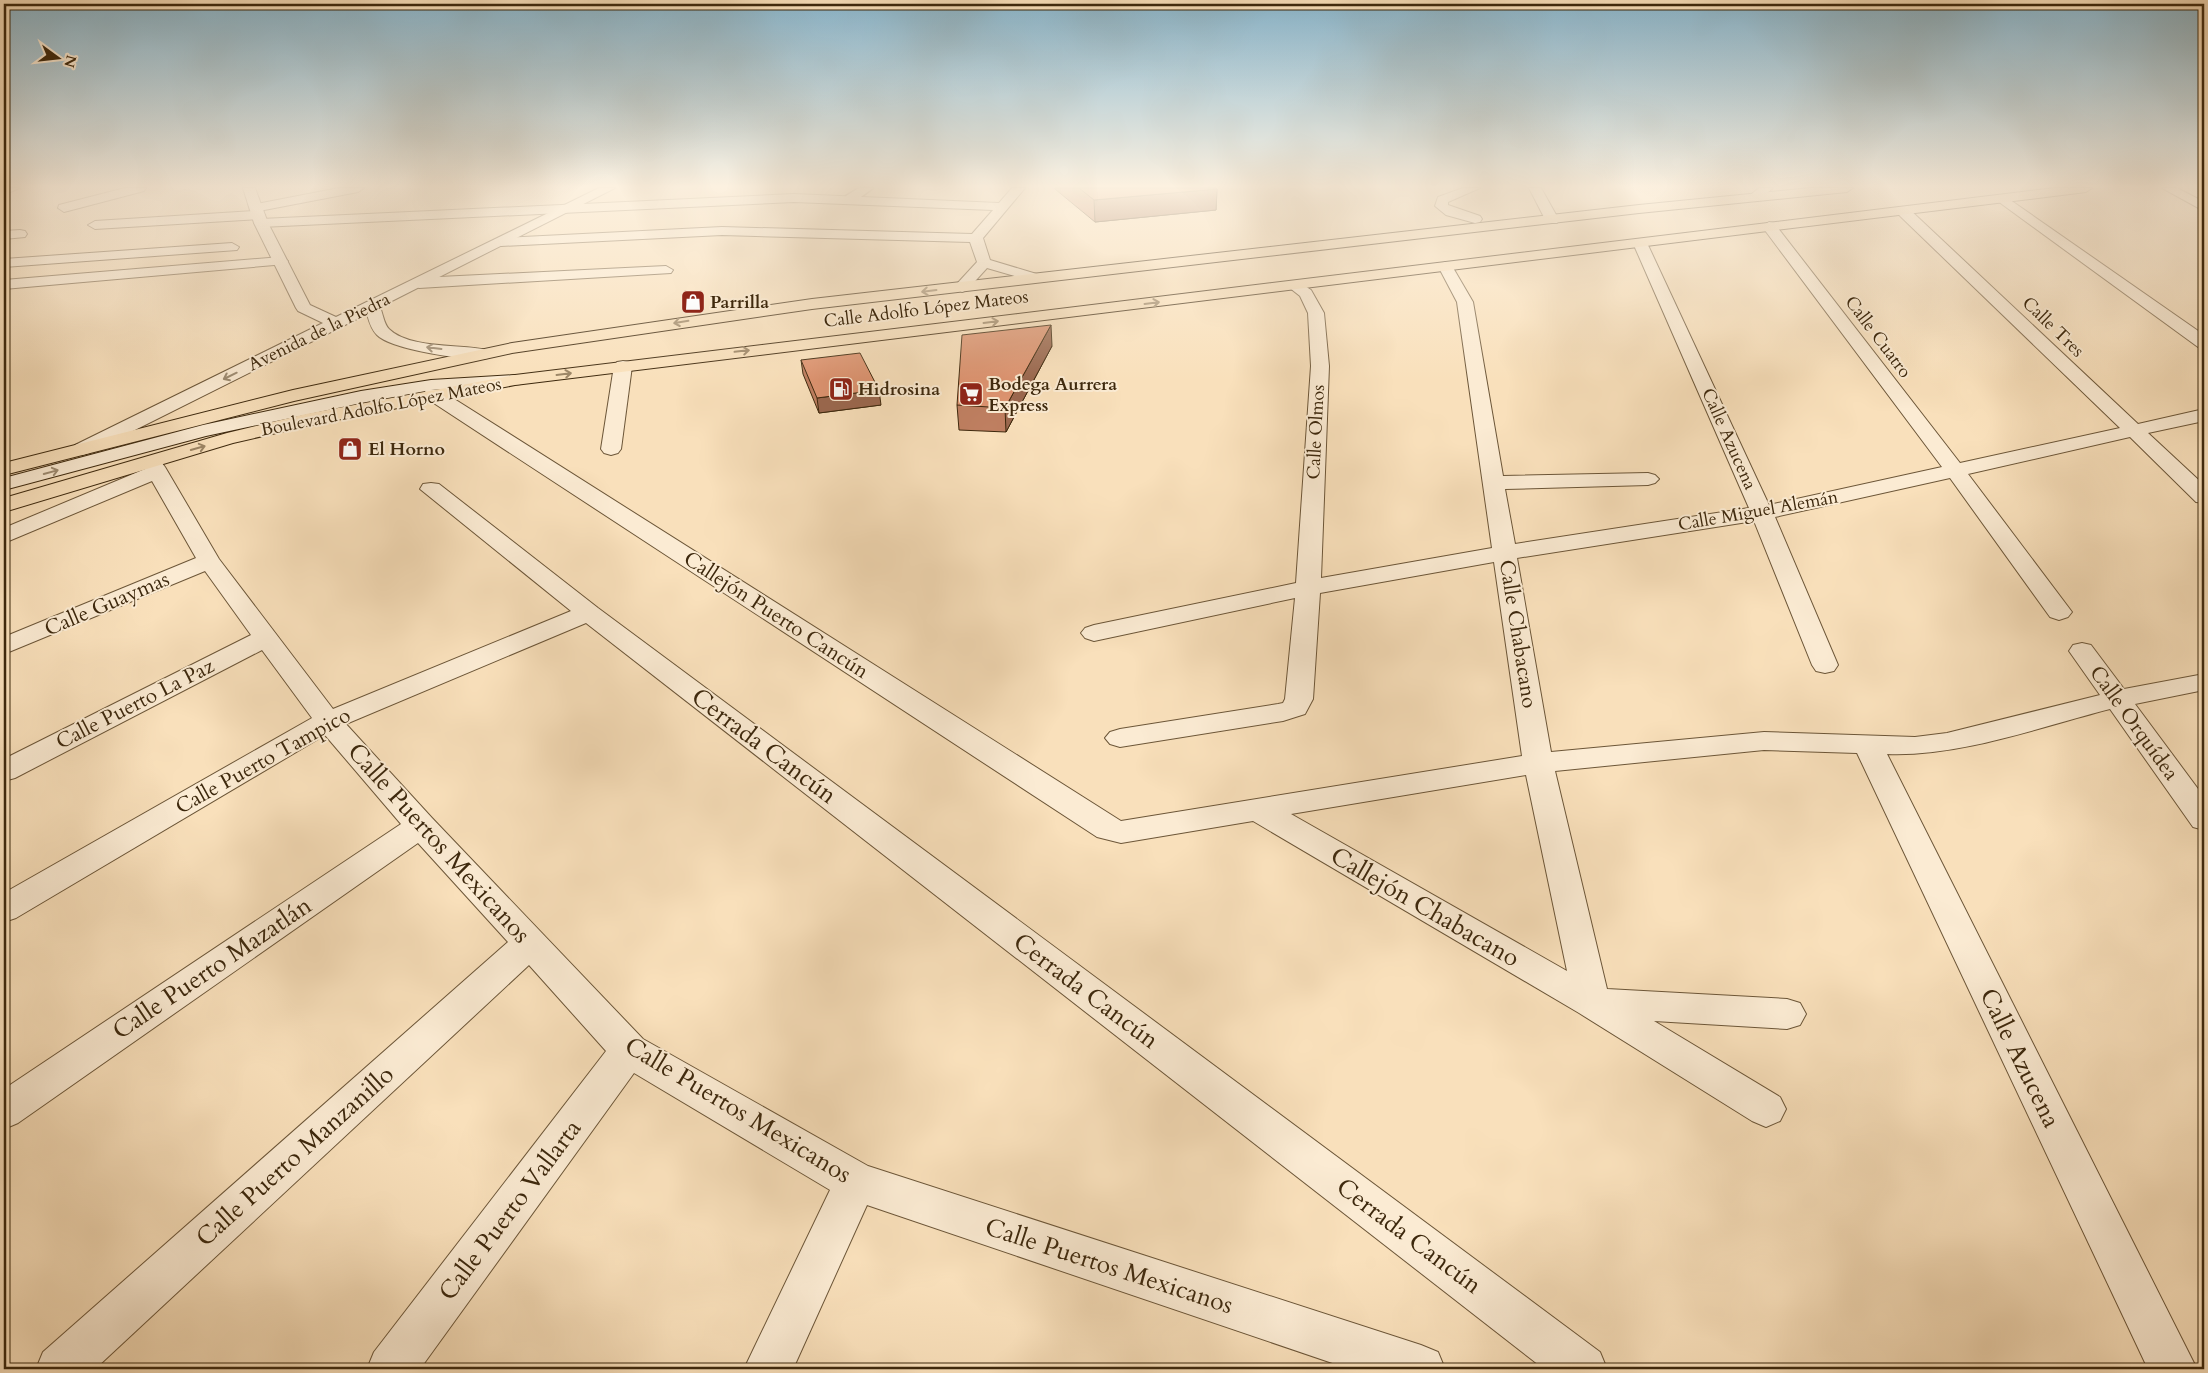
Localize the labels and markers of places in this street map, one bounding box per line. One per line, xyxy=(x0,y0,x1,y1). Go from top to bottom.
shop icon: Parrilla xyxy=(680,289,706,315)
place label: Parrilla xyxy=(710,290,769,315)
place label: Bodega Aurrera Express xyxy=(988,372,1117,418)
fuel station icon: Hidrosina xyxy=(828,376,854,402)
place label: Hidrosina xyxy=(858,377,940,402)
supermarket icon: Bodega Aurrera Express xyxy=(958,381,984,407)
shop icon: El Horno xyxy=(337,436,363,462)
place label: El Horno xyxy=(368,437,445,462)

